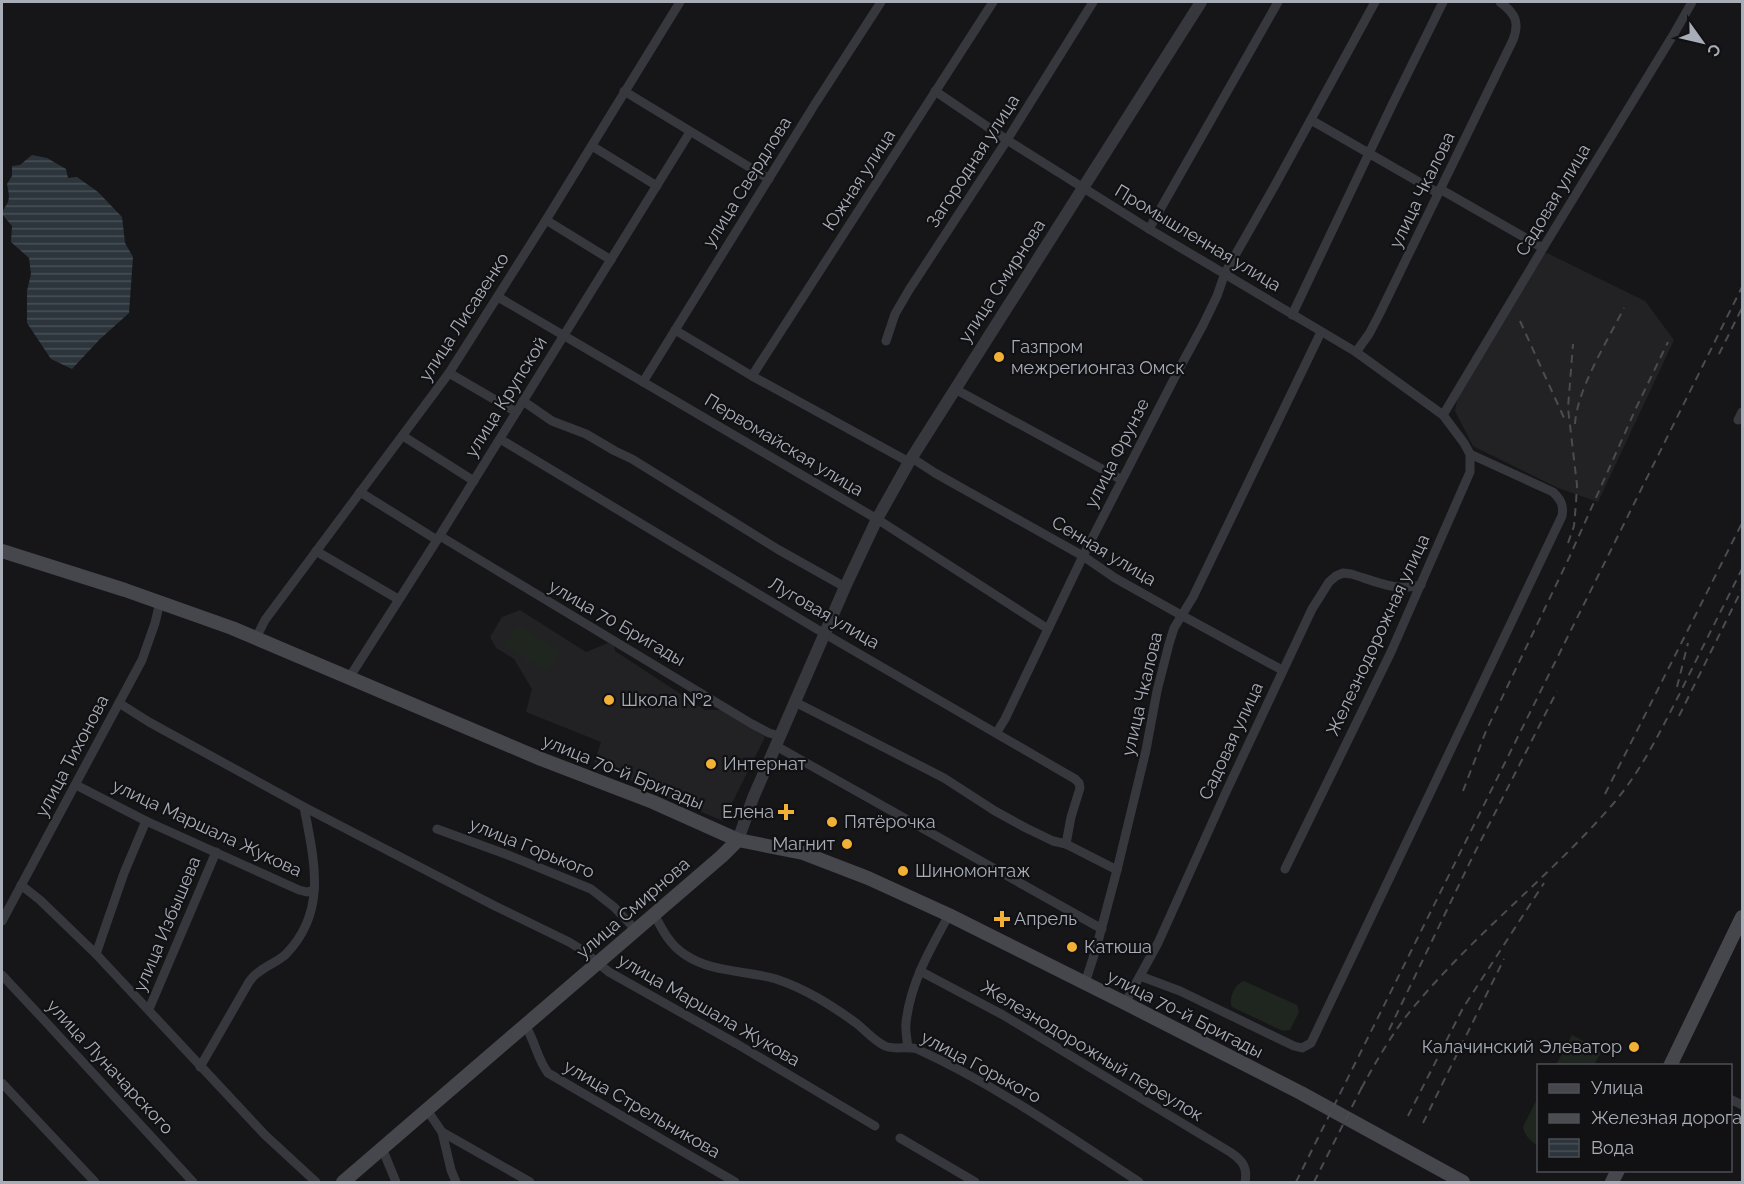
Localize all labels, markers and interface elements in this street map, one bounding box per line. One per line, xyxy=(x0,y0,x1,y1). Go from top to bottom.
north arrow xyxy=(1672,12,1732,72)
text: С xyxy=(1703,40,1725,60)
street label: Загородная улица xyxy=(922,90,1023,231)
street label: улица Свердлова xyxy=(698,113,795,251)
street label: Южная улица xyxy=(818,125,899,234)
street label: улица Чкалова xyxy=(1384,128,1459,251)
street label: Садовая улица xyxy=(1511,140,1594,260)
street label: Промышленная улица xyxy=(1111,180,1285,295)
street label: улица Смирнова xyxy=(954,215,1049,346)
street label: улица Лисавенко xyxy=(414,248,513,385)
street label: улица Крупской xyxy=(460,333,551,461)
place label: Газпром межрегионгаз Омск xyxy=(1011,336,1185,378)
marker: Газпром межрегионгаз Омск xyxy=(992,350,1006,364)
street label: Первомайская улица xyxy=(701,389,867,500)
street label: улица Фрунзе xyxy=(1080,394,1153,511)
street label: Сенная улица xyxy=(1048,511,1160,590)
street label: Железнодорожная улица xyxy=(1322,531,1434,739)
street label: Луговая улица xyxy=(765,572,883,653)
street label: улица 70 Бригады xyxy=(545,575,689,670)
street label: улица Чкалова xyxy=(1117,630,1166,758)
street label: Садовая улица xyxy=(1194,679,1267,803)
place label: Школа №2 xyxy=(621,689,712,710)
street label: улица Тихонова xyxy=(30,691,113,821)
marker: Школа №2 xyxy=(602,693,616,707)
street label: улица 70-й Бригады xyxy=(539,730,707,814)
place label: Интернат xyxy=(723,753,807,774)
marker: Интернат xyxy=(704,757,718,771)
street label: улица Маршала Жукова xyxy=(109,774,305,881)
place label: Елена xyxy=(722,801,774,822)
marker: Елена xyxy=(779,805,793,819)
place label: Пятёрочка xyxy=(844,811,936,832)
street label: улица Горького xyxy=(467,813,598,882)
marker: Пятёрочка xyxy=(825,815,839,829)
place label: Магнит xyxy=(772,833,835,854)
marker: Магнит xyxy=(840,837,854,851)
street label: улица Избышева xyxy=(129,853,205,995)
street label: улица Смирнова xyxy=(572,853,693,962)
place label: Шиномонтаж xyxy=(915,860,1030,881)
marker: Шиномонтаж xyxy=(896,864,910,878)
place label: Апрель xyxy=(1014,908,1077,929)
marker: Апрель xyxy=(995,912,1009,926)
place label: Катюша xyxy=(1084,936,1152,957)
marker: Катюша xyxy=(1065,940,1079,954)
street label: улица Маршала Жукова xyxy=(614,949,804,1070)
street label: улица 70-й Бригады xyxy=(1104,965,1267,1062)
street label: Железнодорожный переулок xyxy=(977,976,1207,1125)
street label: улица Луначарского xyxy=(43,995,178,1139)
street label: улица Горького xyxy=(918,1026,1045,1107)
place label: Калачинский Элеватор xyxy=(1422,1036,1622,1057)
marker: Калачинский Элеватор xyxy=(1627,1040,1641,1054)
street label: улица Стрельникова xyxy=(560,1055,724,1162)
legend xyxy=(1537,1064,1732,1172)
text: Улица xyxy=(1591,1077,1643,1098)
text: Железная дорога xyxy=(1591,1107,1742,1128)
text: Вода xyxy=(1591,1137,1634,1158)

